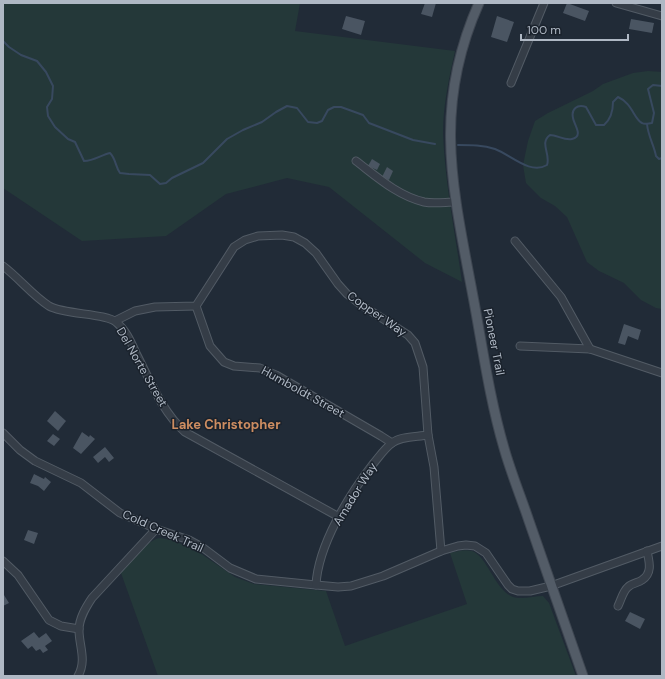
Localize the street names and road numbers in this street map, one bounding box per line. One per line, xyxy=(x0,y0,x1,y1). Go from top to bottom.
street label: Copper Way xyxy=(344,288,410,341)
street label: Pioneer Trail xyxy=(480,307,508,377)
street label: Del Norte Street xyxy=(113,324,171,410)
street label: Humboldt Street xyxy=(259,363,348,422)
street label: Amador Way xyxy=(329,459,381,529)
street label: Cold Creek Trail xyxy=(120,506,206,556)

